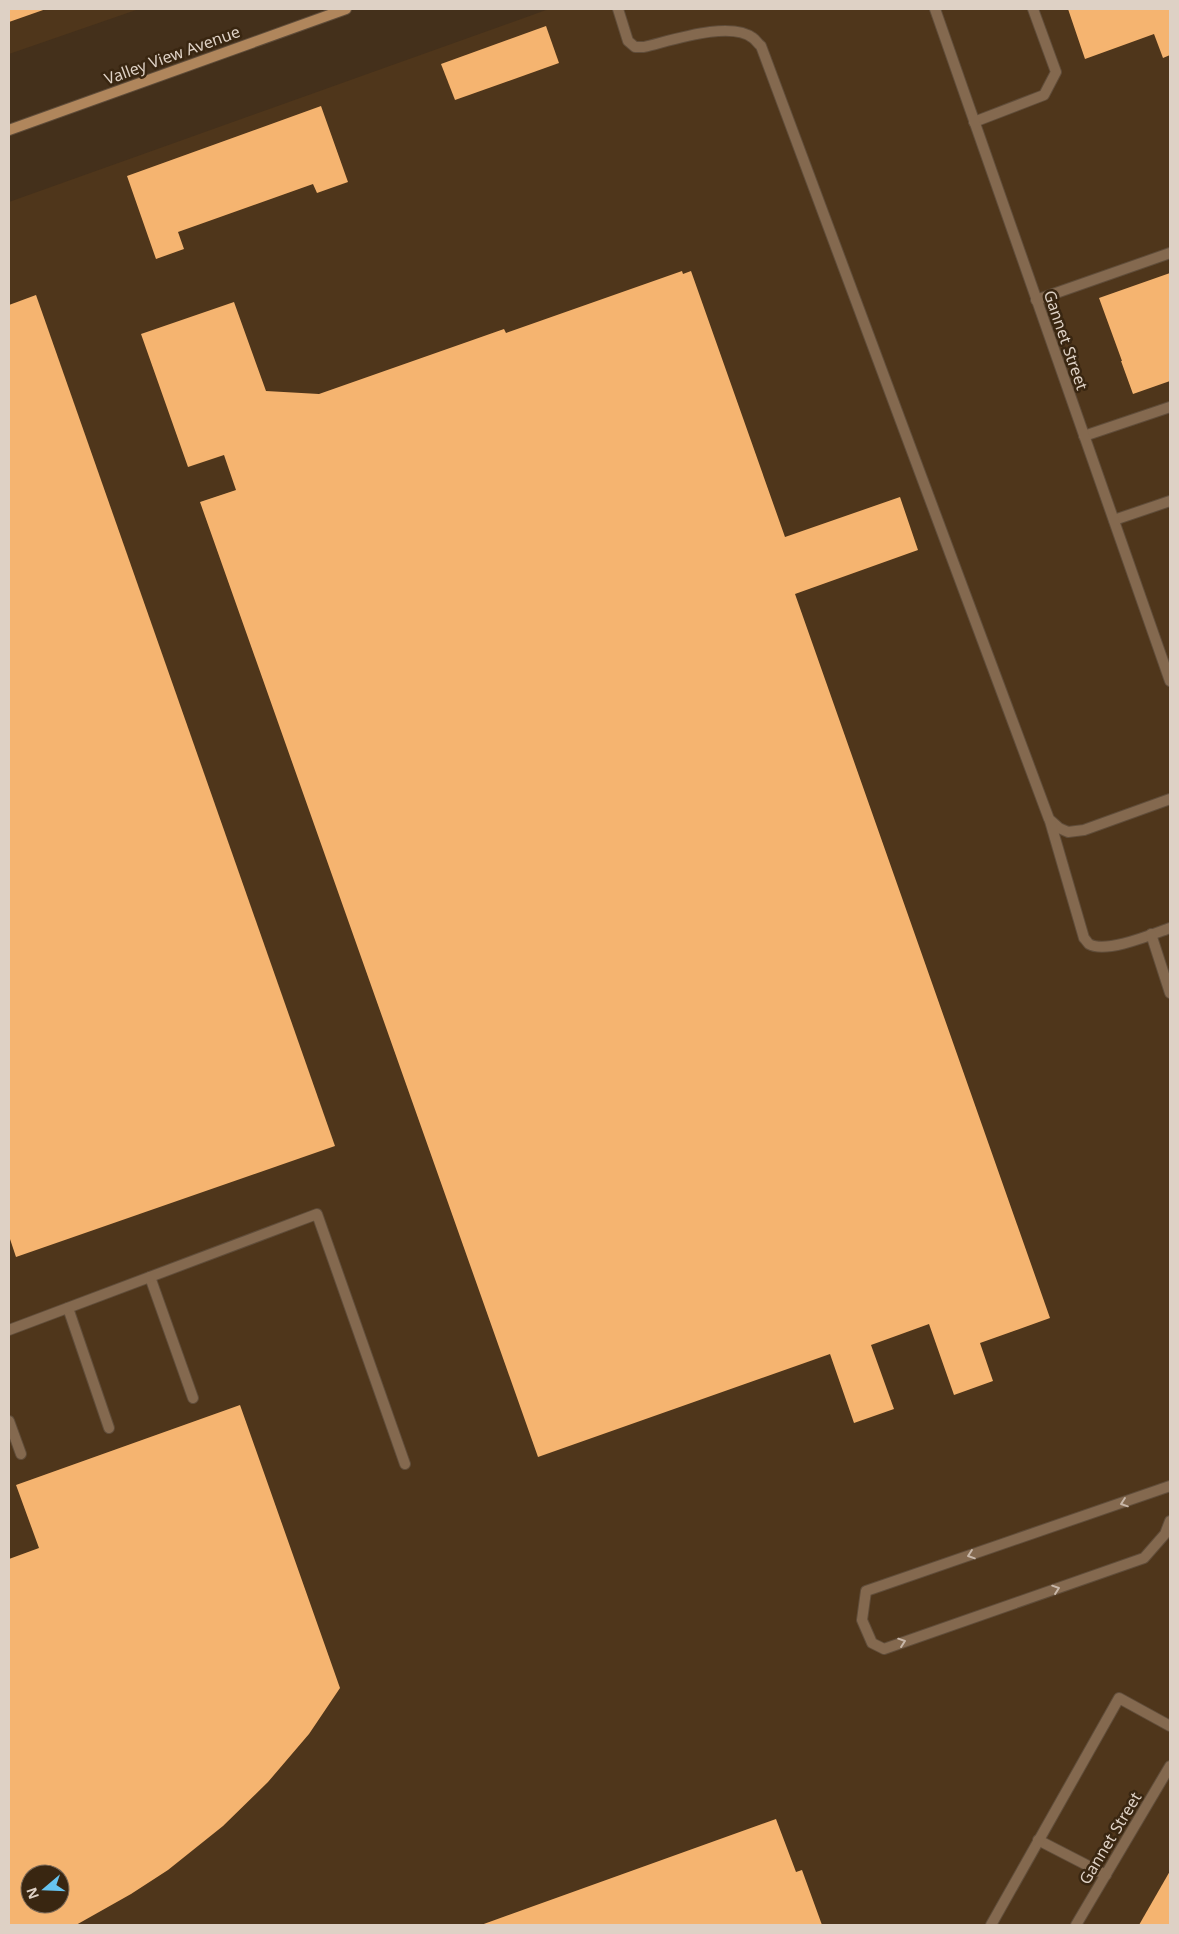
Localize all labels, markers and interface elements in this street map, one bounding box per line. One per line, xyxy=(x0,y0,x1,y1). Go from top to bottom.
street label: Valley View Avenue xyxy=(101,20,243,90)
street label: Gannet Street xyxy=(1039,287,1093,393)
one-way arrow xyxy=(1121,1497,1129,1507)
one-way arrow xyxy=(967,1550,975,1560)
one-way arrow xyxy=(1051,1585,1059,1595)
one-way arrow xyxy=(897,1638,906,1648)
street label: Gannet Street xyxy=(1074,1788,1146,1888)
north arrow xyxy=(20,1864,70,1914)
text: N xyxy=(21,1885,43,1902)

